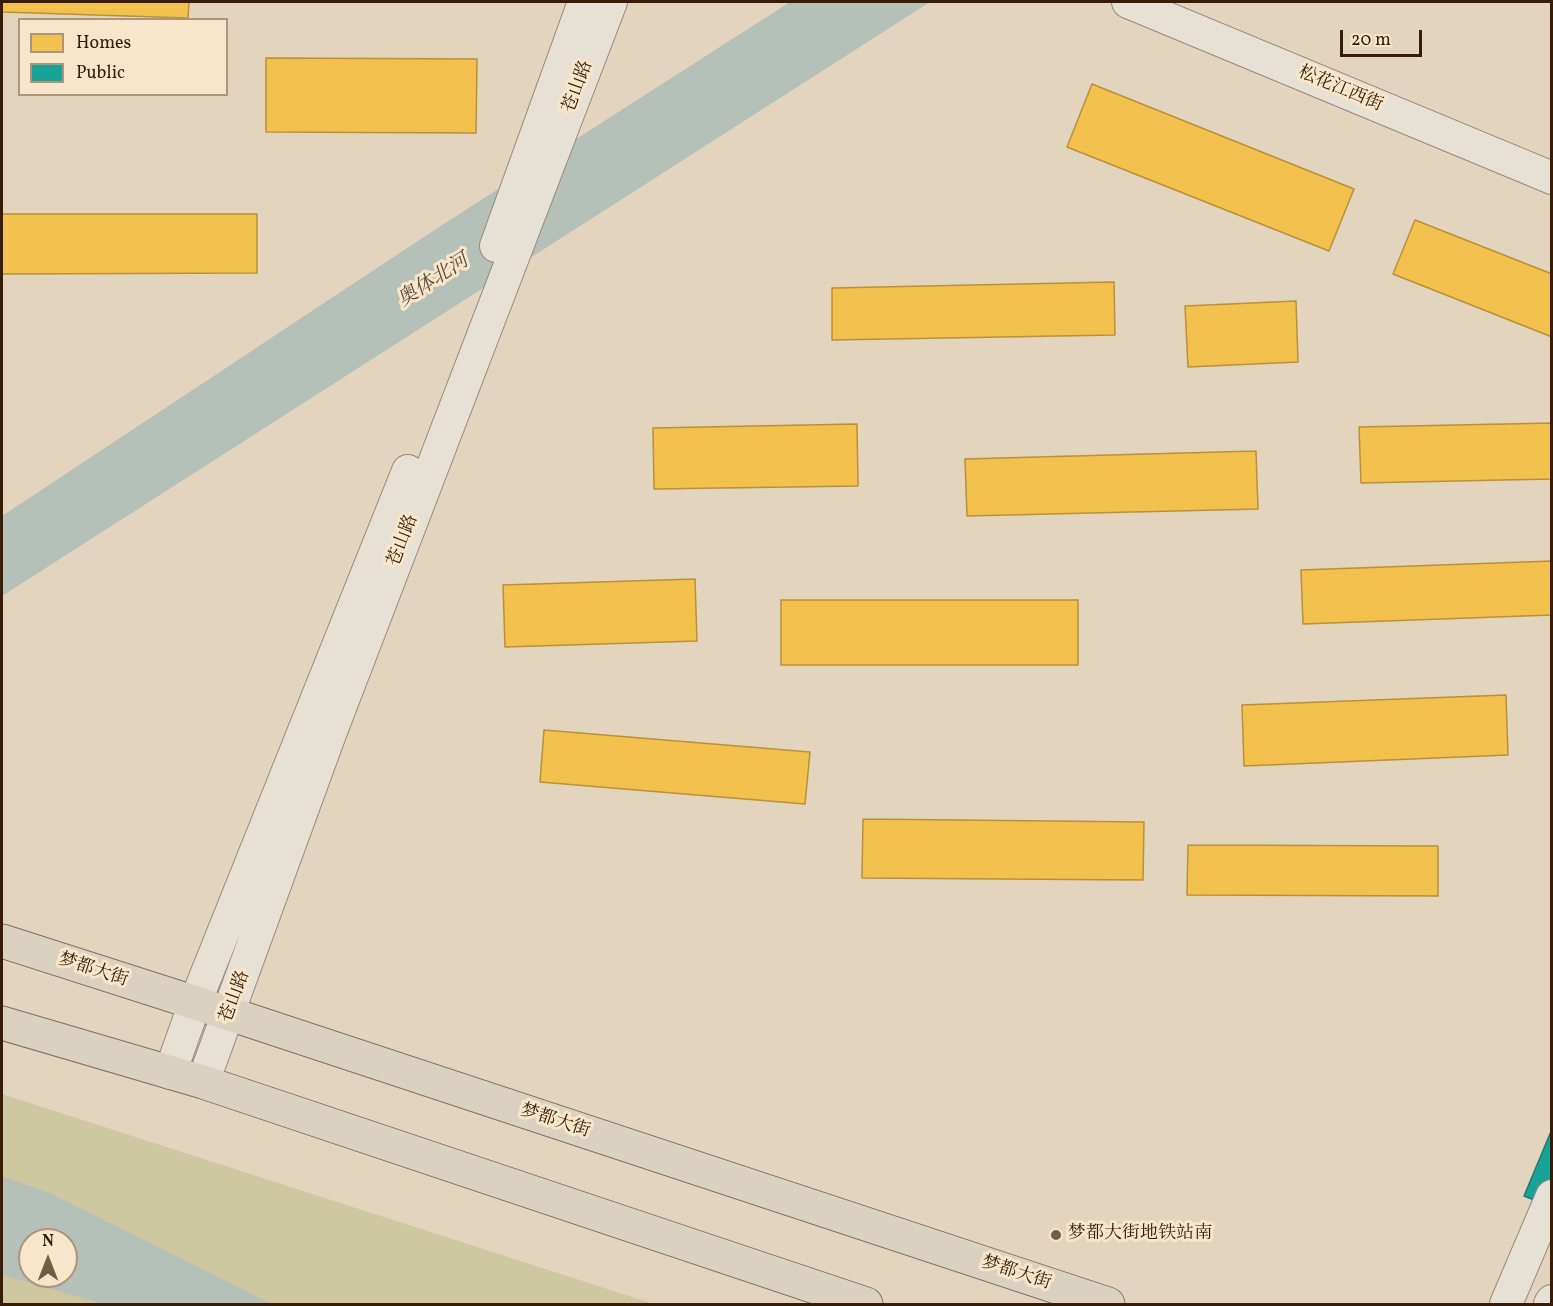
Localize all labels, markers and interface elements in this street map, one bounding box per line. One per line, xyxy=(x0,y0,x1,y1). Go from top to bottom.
legend xyxy=(18,18,228,96)
scale bar xyxy=(1343,18,1426,56)
text: 20 m xyxy=(1351,28,1391,53)
text: Homes xyxy=(76,31,131,56)
street label: 苍山路 xyxy=(560,58,598,116)
text: Public xyxy=(76,61,125,86)
street label: 松花江西街 xyxy=(1294,62,1386,118)
water label: 奥体北河 xyxy=(394,250,474,314)
street label: 苍山路 xyxy=(384,512,424,570)
street label: 梦都大街 xyxy=(55,950,131,992)
street label: 苍山路 xyxy=(217,968,255,1026)
street label: 梦都大街 xyxy=(517,1101,593,1143)
place label: 梦都大街地铁站南 xyxy=(1068,1224,1212,1246)
north arrow xyxy=(18,1228,78,1288)
marker: 梦都大街地铁站南 xyxy=(1049,1228,1063,1242)
text: N xyxy=(42,1231,54,1253)
street label: 梦都大街 xyxy=(978,1253,1054,1295)

